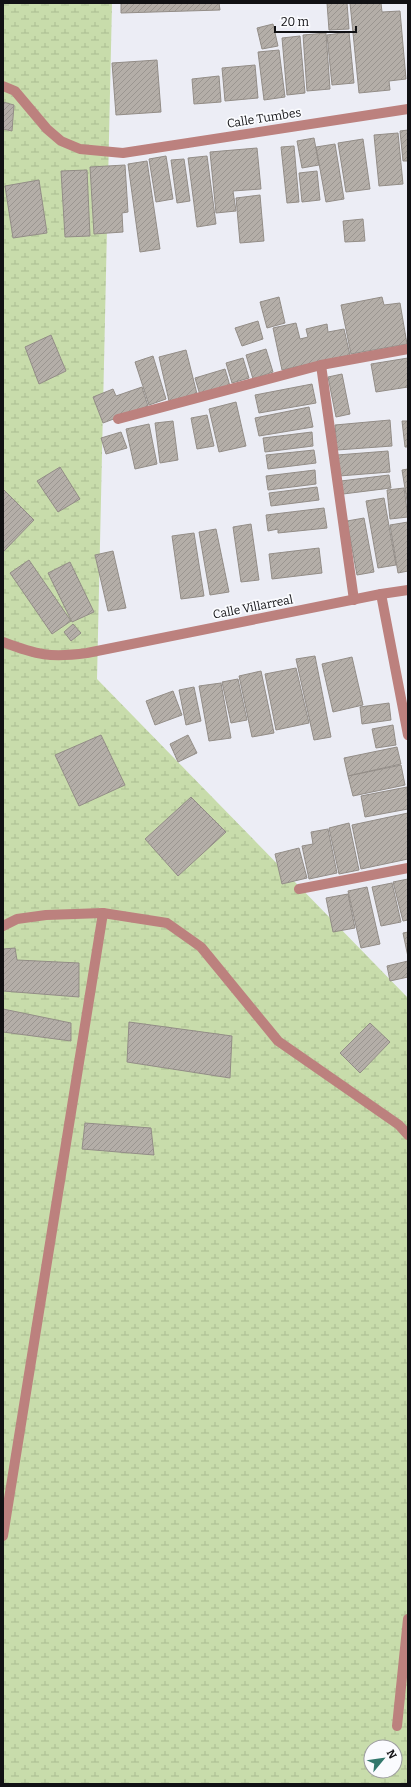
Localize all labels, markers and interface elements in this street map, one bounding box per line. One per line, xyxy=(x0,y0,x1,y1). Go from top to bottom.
scale bar xyxy=(275,8,356,34)
text: 20 m xyxy=(281,15,310,29)
street label: Calle Tumbes xyxy=(226,105,302,131)
street label: Calle Villarreal xyxy=(212,592,295,622)
north arrow xyxy=(363,1739,403,1779)
text: N xyxy=(384,1748,399,1762)

